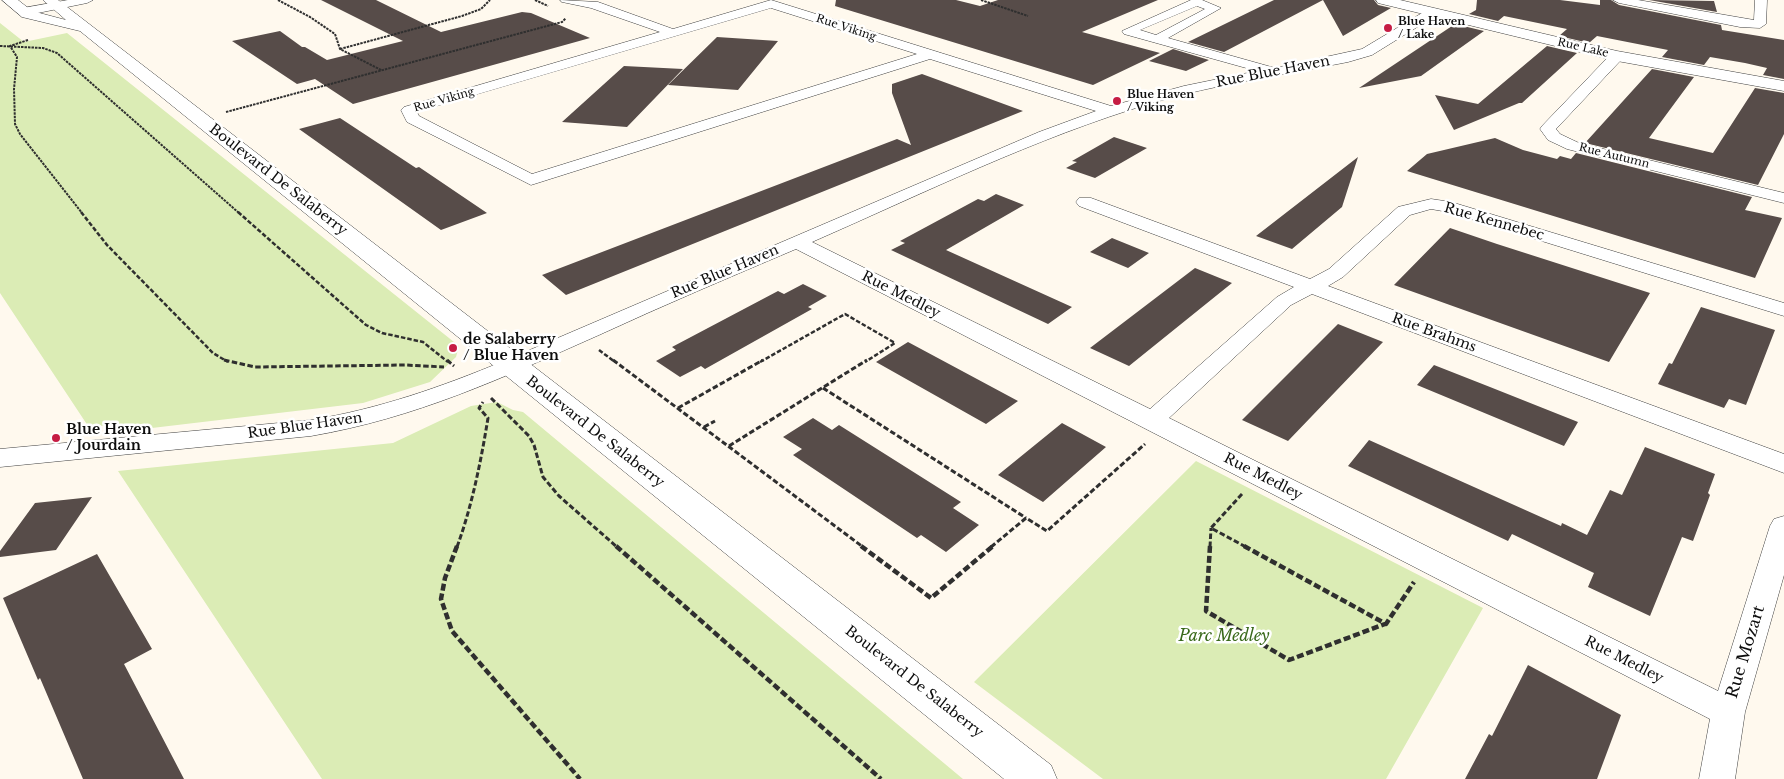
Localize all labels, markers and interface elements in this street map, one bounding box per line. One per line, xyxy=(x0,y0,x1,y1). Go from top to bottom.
street label: Rue Viking xyxy=(814,12,878,44)
place label: Blue Haven / Lake xyxy=(1398,15,1465,41)
marker: Blue Haven / Lake xyxy=(1382,22,1394,34)
street label: Rue Lake xyxy=(1556,36,1610,60)
street label: Rue Blue Haven xyxy=(1215,53,1331,91)
street label: Rue Viking xyxy=(412,85,476,115)
place label: Blue Haven / Viking xyxy=(1127,88,1194,114)
marker: Blue Haven / Viking xyxy=(1111,95,1123,107)
street label: Boulevard De Salaberry xyxy=(206,121,350,239)
street label: Rue Autumn xyxy=(1577,141,1651,171)
street label: Rue Kennebec xyxy=(1442,200,1546,244)
street label: Rue Blue Haven xyxy=(669,242,781,302)
street label: Rue Medley xyxy=(859,268,943,322)
street label: Rue Brahms xyxy=(1389,310,1479,356)
place label: de Salaberry / Blue Haven xyxy=(463,332,559,364)
marker: de Salaberry / Blue Haven xyxy=(447,342,459,354)
street label: Boulevard De Salaberry xyxy=(523,373,667,491)
street label: Rue Blue Haven xyxy=(247,410,363,442)
place label: Blue Haven / Jourdain xyxy=(66,422,152,454)
marker: Blue Haven / Jourdain xyxy=(50,432,62,444)
street label: Rue Medley xyxy=(1221,450,1305,504)
street label: Rue Mozart xyxy=(1723,603,1769,701)
street label: Boulevard De Salaberry xyxy=(842,623,986,741)
park label: Parc Medley xyxy=(1178,626,1270,646)
street label: Rue Medley xyxy=(1582,633,1666,687)

